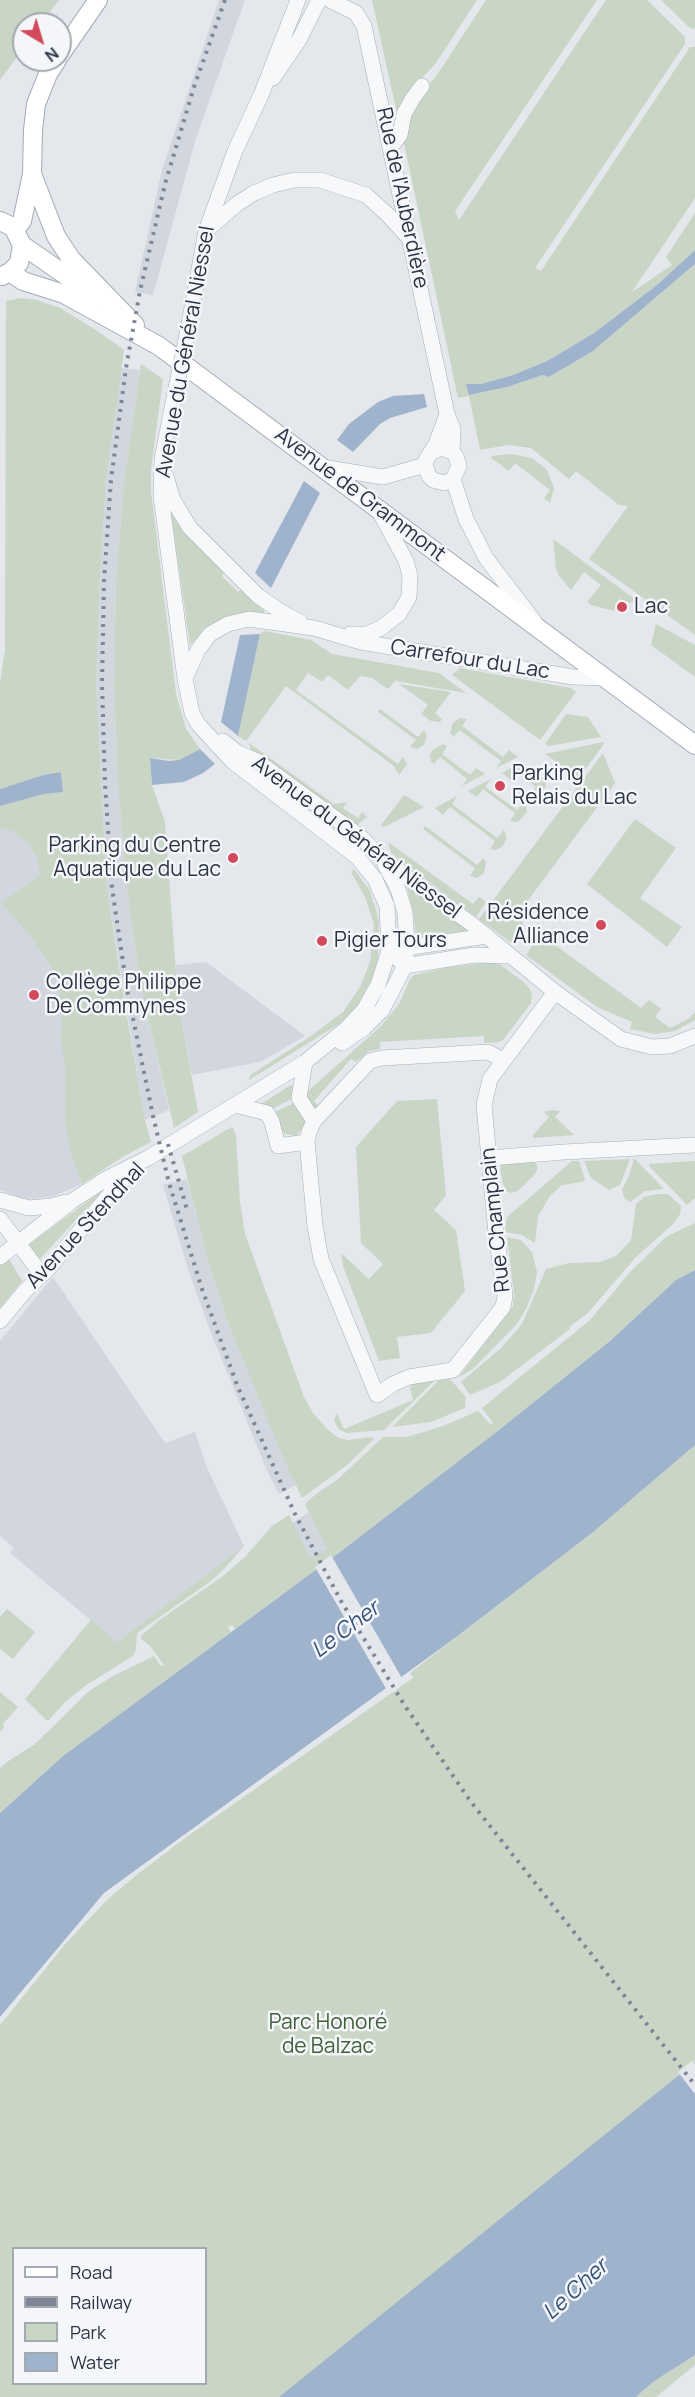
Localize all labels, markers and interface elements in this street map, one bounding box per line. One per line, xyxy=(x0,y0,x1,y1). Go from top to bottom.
north arrow xyxy=(12,12,72,72)
text: N xyxy=(41,42,63,67)
street label: Rue de l'Auberdière xyxy=(371,105,433,291)
street label: Avenue du Général Niessel xyxy=(151,224,221,480)
street label: Avenue de Grammont xyxy=(270,423,450,567)
place label: Lac xyxy=(634,594,668,620)
marker: Lac xyxy=(615,600,629,614)
street label: Carrefour du Lac xyxy=(389,635,551,685)
street label: Avenue du Général Niessel xyxy=(246,751,466,925)
place label: Parking Relais du Lac xyxy=(512,761,637,811)
marker: Parking Relais du Lac xyxy=(493,779,507,793)
place label: Parking du Centre Aquatique du Lac xyxy=(49,833,221,883)
marker: Parking du Centre Aquatique du Lac xyxy=(226,851,240,865)
place label: Résidence Alliance xyxy=(487,900,589,950)
marker: Résidence Alliance xyxy=(594,918,608,932)
place label: Pigier Tours xyxy=(334,928,447,954)
marker: Pigier Tours xyxy=(315,934,329,948)
place label: Collège Philippe De Commynes xyxy=(46,970,201,1020)
marker: Collège Philippe De Commynes xyxy=(27,988,41,1002)
street label: Rue Champlain xyxy=(476,1146,516,1294)
street label: Avenue Stendhal xyxy=(21,1158,151,1294)
water label: Le Cher xyxy=(307,1596,385,1664)
park label: Parc Honoré de Balzac xyxy=(269,2010,387,2060)
legend xyxy=(12,2247,207,2385)
water label: Le Cher xyxy=(538,2254,614,2326)
text: Road xyxy=(70,2260,113,2284)
text: Railway xyxy=(70,2290,132,2314)
text: Park xyxy=(70,2320,106,2344)
text: Water xyxy=(70,2350,120,2374)

